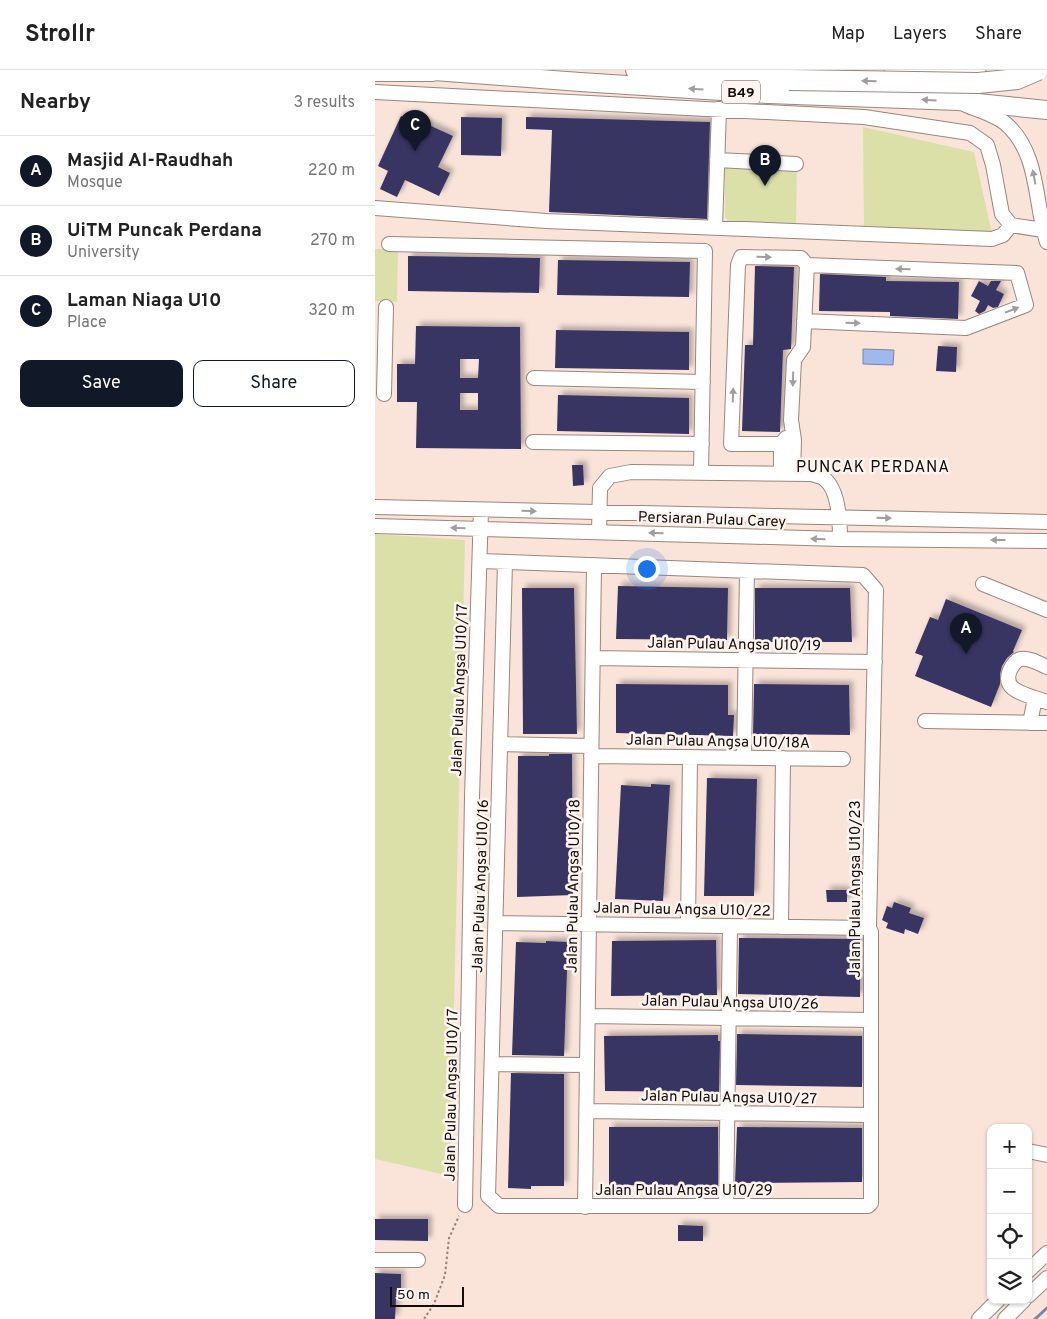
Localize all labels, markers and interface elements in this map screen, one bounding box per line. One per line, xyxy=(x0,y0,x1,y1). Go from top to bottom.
text: Strollr xyxy=(25,20,95,50)
text: Map xyxy=(831,23,865,46)
text: Layers xyxy=(893,23,947,46)
text: Share xyxy=(975,23,1022,46)
one-way arrow xyxy=(861,77,877,85)
road number: B49 xyxy=(722,81,760,104)
one-way arrow xyxy=(688,84,704,92)
text: Nearby xyxy=(20,89,91,116)
text: 3 results xyxy=(293,93,355,113)
one-way arrow xyxy=(920,96,936,104)
pin: C xyxy=(399,110,431,151)
pin: B xyxy=(749,145,781,186)
text: Masjid Al-Raudhah xyxy=(67,149,233,173)
text: A xyxy=(30,161,42,181)
text: 220 m xyxy=(308,161,355,181)
one-way arrow xyxy=(1030,169,1038,185)
text: Mosque xyxy=(67,173,123,193)
text: UiTM Puncak Perdana xyxy=(67,219,262,243)
text: B xyxy=(30,231,42,251)
text: 270 m xyxy=(310,231,355,251)
text: University xyxy=(67,243,140,263)
one-way arrow xyxy=(756,253,772,261)
one-way arrow xyxy=(895,264,911,272)
text: Laman Niaga U10 xyxy=(67,289,221,313)
text: C xyxy=(31,301,41,321)
text: 320 m xyxy=(308,301,355,321)
one-way arrow xyxy=(1005,306,1020,314)
text: Place xyxy=(67,313,107,333)
one-way arrow xyxy=(845,319,861,327)
button: Save xyxy=(20,360,183,407)
button: Share xyxy=(193,360,355,407)
one-way arrow xyxy=(789,371,797,387)
one-way arrow xyxy=(729,387,737,403)
district label: PUNCAK PERDANA xyxy=(796,458,950,478)
one-way arrow xyxy=(521,507,537,515)
street label: Persiaran Pulau Carey xyxy=(637,508,786,533)
one-way arrow xyxy=(876,514,892,522)
one-way arrow xyxy=(450,524,466,532)
one-way arrow xyxy=(648,529,664,537)
one-way arrow xyxy=(810,534,826,542)
one-way arrow xyxy=(990,536,1006,544)
your location xyxy=(634,556,660,582)
street label: Jalan Pulau Angsa U10/17 xyxy=(448,603,473,777)
pin: A xyxy=(950,613,982,654)
street label: Jalan Pulau Angsa U10/19 xyxy=(647,634,821,657)
street label: Jalan Pulau Angsa U10/18A xyxy=(626,731,810,754)
street label: Jalan Pulau Angsa U10/16 xyxy=(469,799,494,973)
street label: Jalan Pulau Angsa U10/18 xyxy=(563,799,586,973)
street label: Jalan Pulau Angsa U10/23 xyxy=(847,800,866,978)
street label: Jalan Pulau Angsa U10/22 xyxy=(593,899,771,922)
street label: Jalan Pulau Angsa U10/26 xyxy=(641,992,819,1015)
street label: Jalan Pulau Angsa U10/17 xyxy=(441,1008,464,1182)
street label: Jalan Pulau Angsa U10/27 xyxy=(641,1087,817,1110)
map controls xyxy=(987,1124,1032,1304)
button: + xyxy=(987,1124,1032,1169)
button: − xyxy=(987,1169,1032,1214)
street label: Jalan Pulau Angsa U10/29 xyxy=(595,1182,773,1201)
button: locate xyxy=(987,1214,1032,1259)
button: layers xyxy=(987,1259,1032,1304)
scale bar xyxy=(390,1284,464,1307)
text: 50 m xyxy=(397,1287,430,1304)

